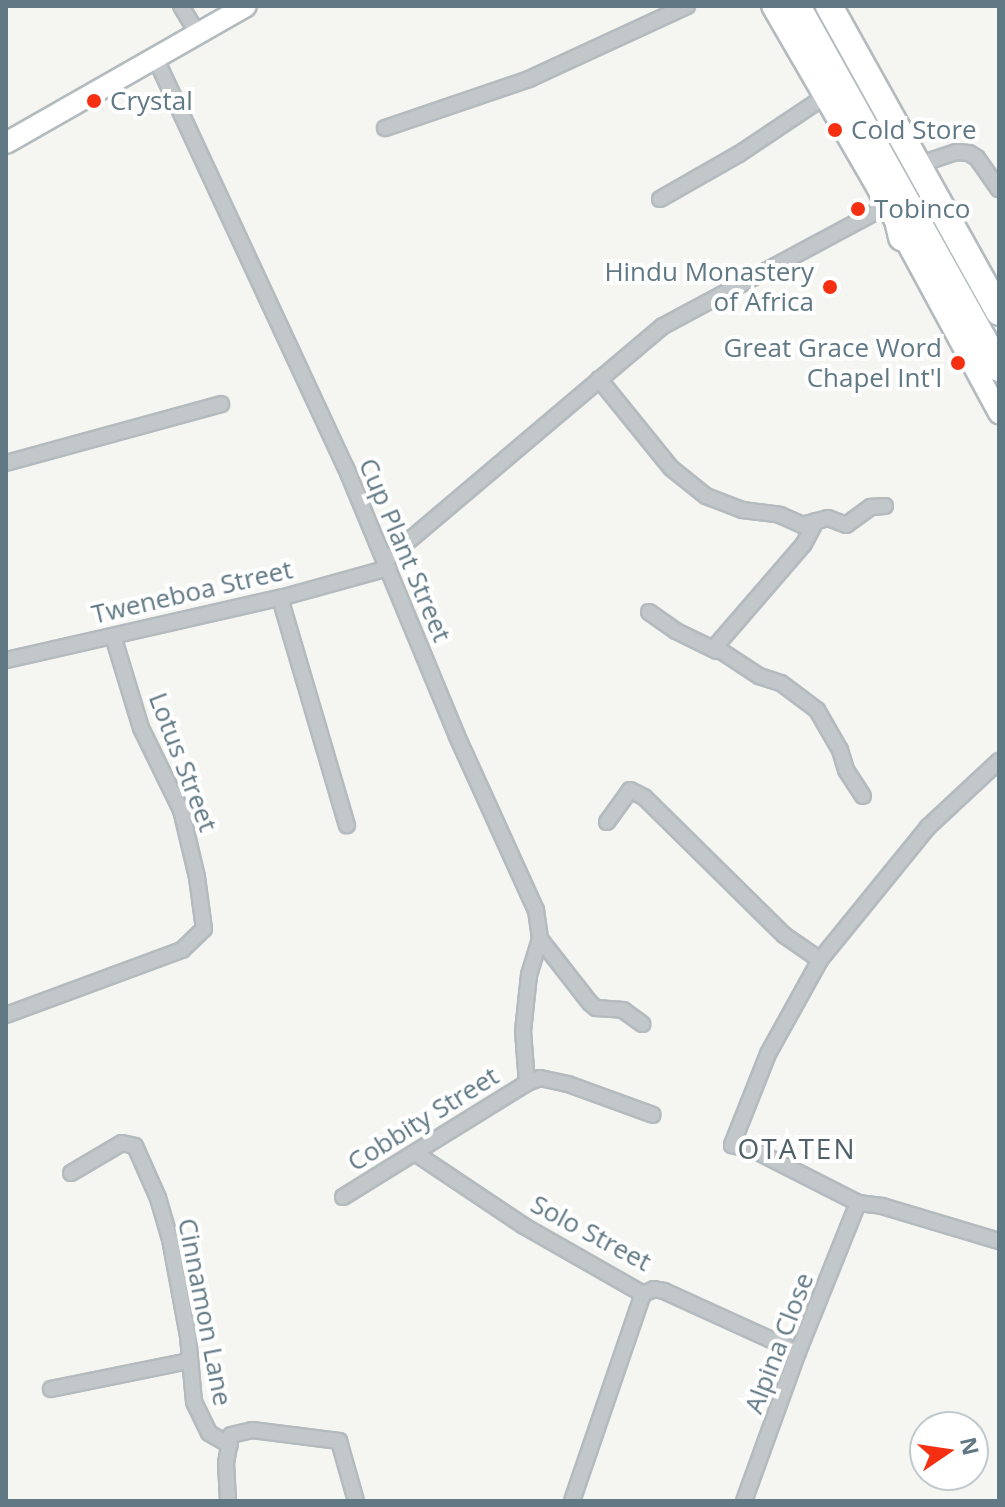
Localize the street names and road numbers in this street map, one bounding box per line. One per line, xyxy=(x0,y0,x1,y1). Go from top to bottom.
street label: Cup Plant Street xyxy=(352,454,458,646)
street label: Tweneboa Street xyxy=(89,554,295,630)
street label: Lotus Street xyxy=(142,688,224,836)
street label: Cobbity Street xyxy=(342,1060,504,1178)
street label: Solo Street xyxy=(526,1188,656,1278)
street label: Cinnamon Lane xyxy=(172,1216,238,1408)
street label: Alpina Close xyxy=(738,1268,820,1418)

